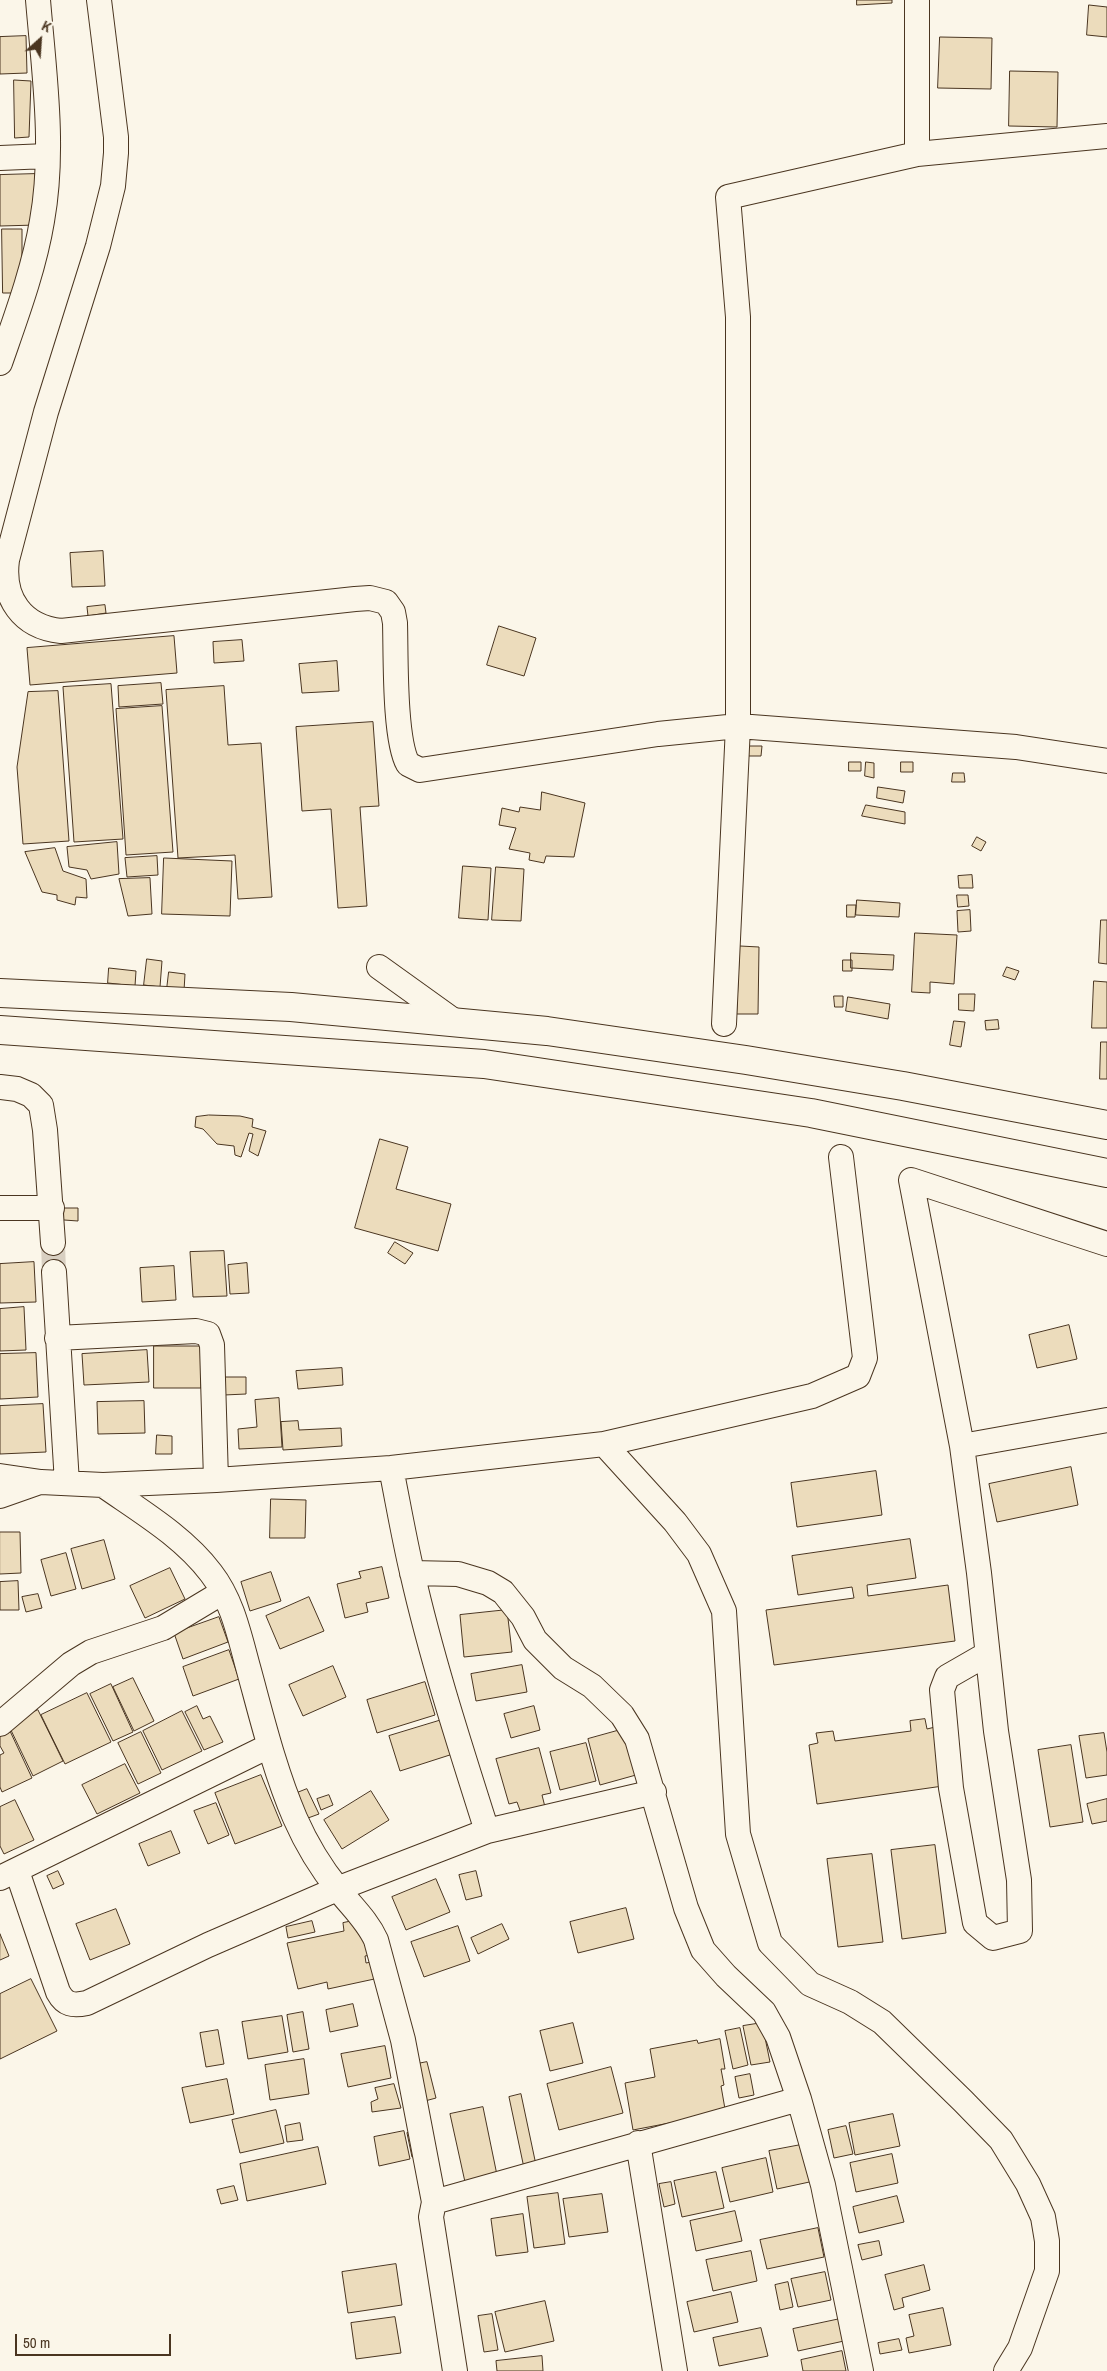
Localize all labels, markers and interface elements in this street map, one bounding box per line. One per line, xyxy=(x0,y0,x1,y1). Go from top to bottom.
north arrow xyxy=(15,15,65,65)
text: K xyxy=(39,17,54,36)
scale bar xyxy=(18,2324,174,2356)
text: 50 m xyxy=(23,2332,50,2353)

